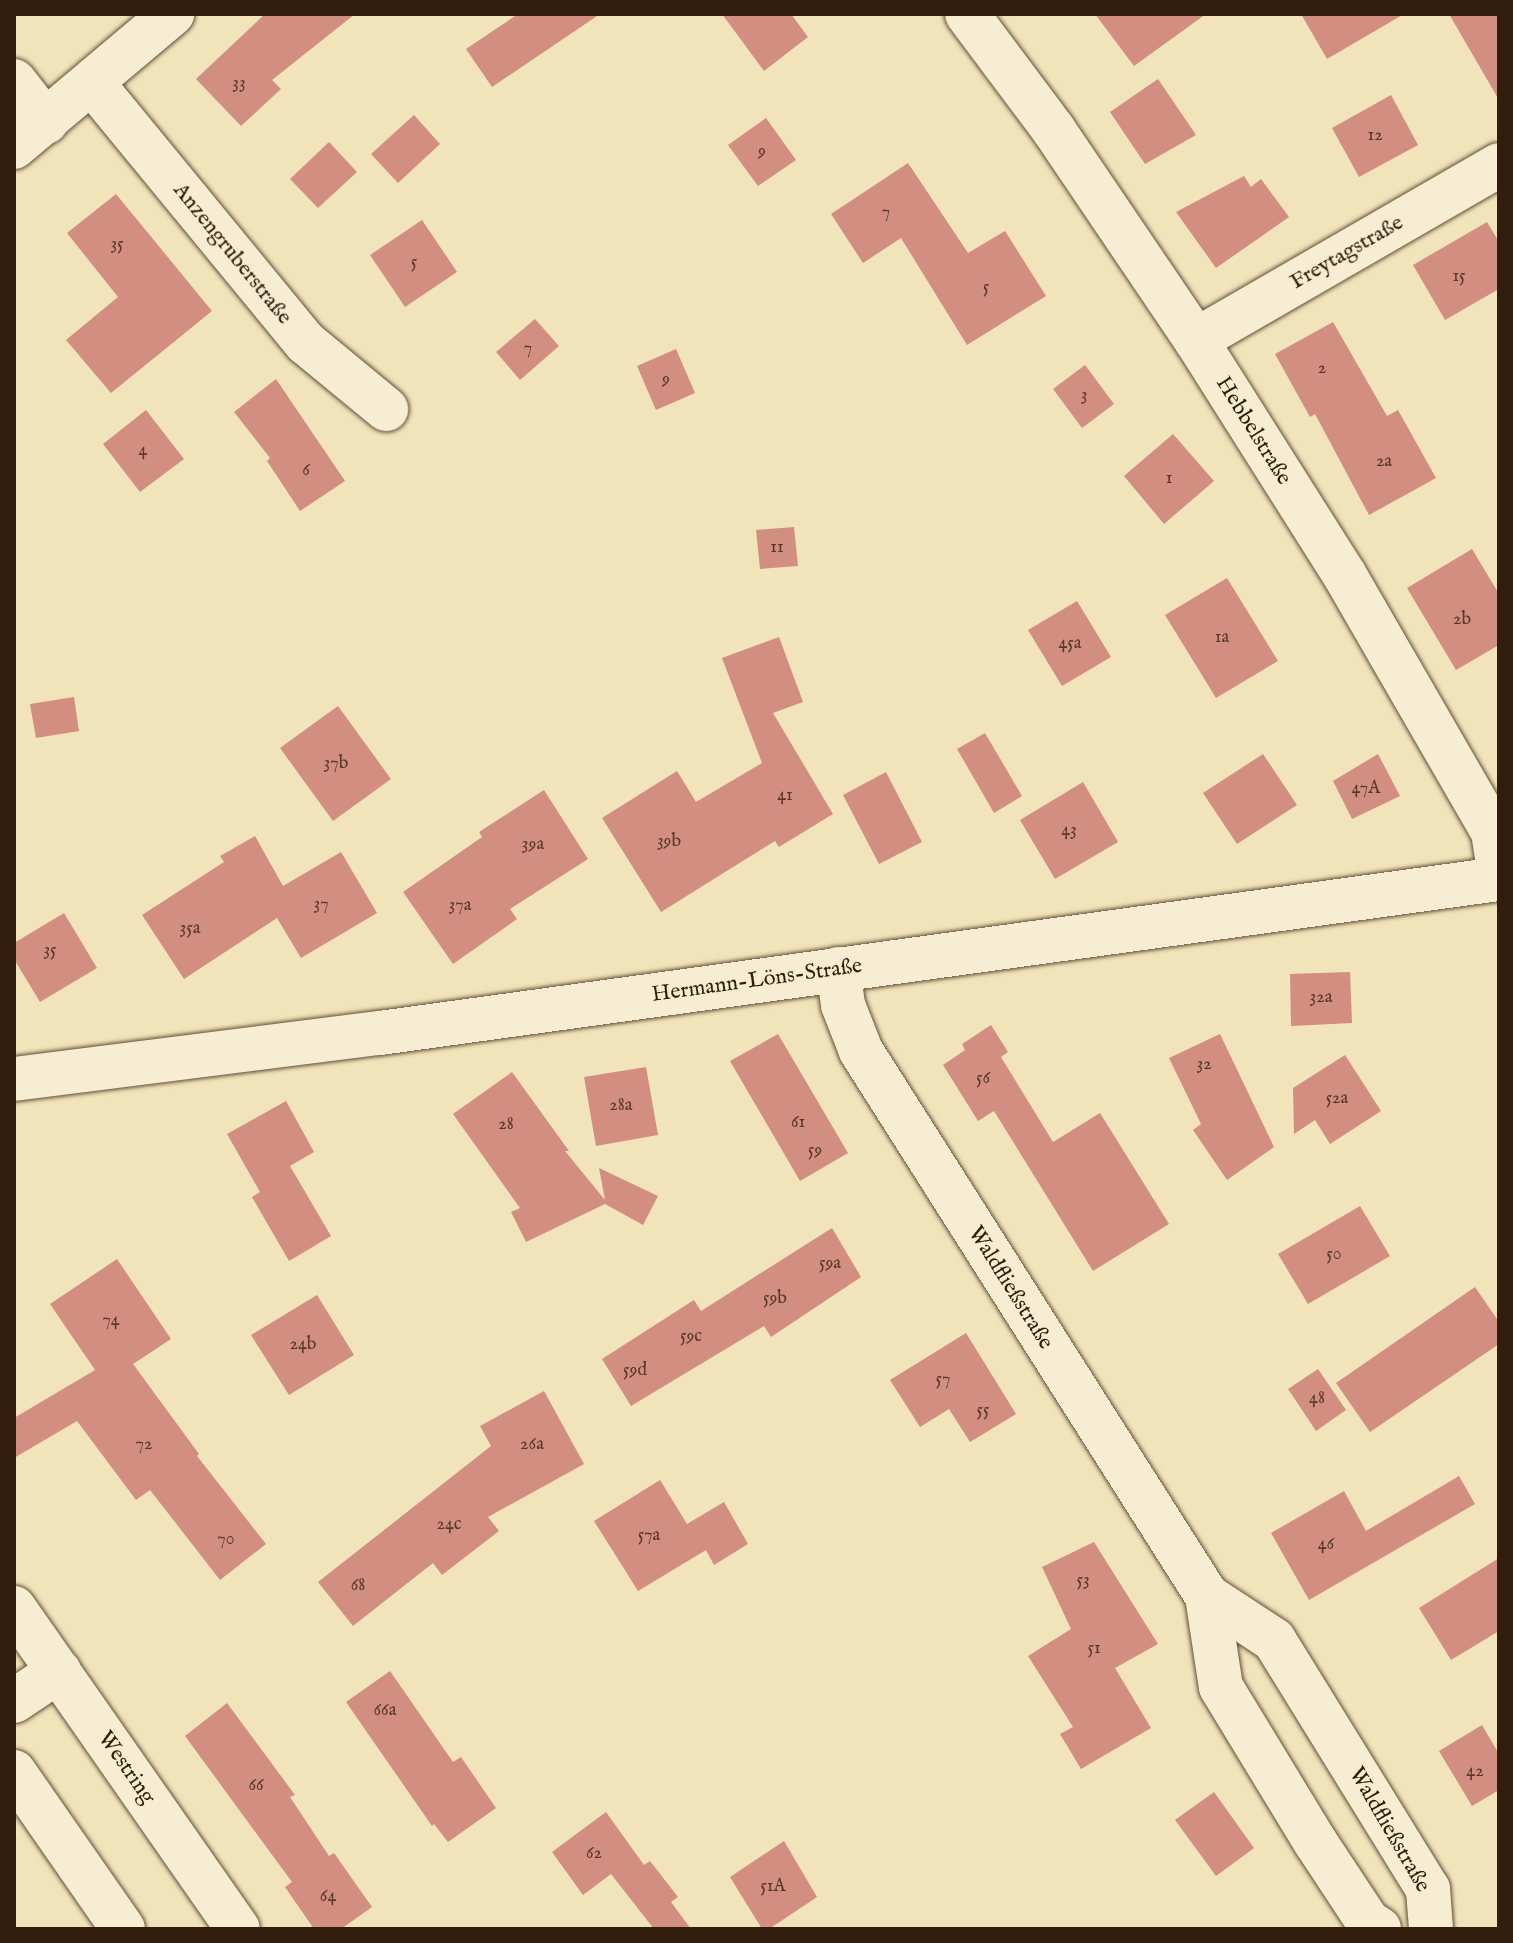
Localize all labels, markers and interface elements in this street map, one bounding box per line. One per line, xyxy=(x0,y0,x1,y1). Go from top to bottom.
house number: 33 xyxy=(232,73,246,95)
house number: 12 xyxy=(1367,125,1383,147)
house number: 9 xyxy=(758,141,766,163)
street label: Anzengruberstraße xyxy=(167,178,297,330)
house number: 7 xyxy=(882,202,890,224)
street label: Freytagstraße xyxy=(1286,210,1408,296)
house number: 35 xyxy=(110,234,124,256)
house number: 5 xyxy=(411,252,417,274)
house number: 15 xyxy=(1452,266,1466,288)
house number: 5 xyxy=(983,277,989,299)
house number: 7 xyxy=(524,338,532,360)
house number: 2 xyxy=(1318,358,1326,380)
house number: 9 xyxy=(662,369,670,391)
street label: Hebbelstraße xyxy=(1209,372,1297,490)
house number: 3 xyxy=(1081,385,1087,407)
house number: 4 xyxy=(139,440,147,462)
house number: 2a xyxy=(1376,451,1392,473)
house number: 6 xyxy=(302,460,310,482)
house number: 1 xyxy=(1166,468,1172,490)
house number: 11 xyxy=(770,537,784,559)
house number: 2b xyxy=(1453,609,1471,631)
house number: 1a xyxy=(1215,627,1229,649)
house number: 45a xyxy=(1058,633,1082,655)
house number: 37b xyxy=(324,753,348,775)
house number: 47A xyxy=(1352,778,1380,800)
house number: 41 xyxy=(777,785,793,807)
house number: 43 xyxy=(1061,820,1077,842)
house number: 39b xyxy=(657,831,681,853)
house number: 39a xyxy=(522,834,544,856)
house number: 37 xyxy=(313,894,329,916)
house number: 37a xyxy=(449,895,471,917)
house number: 35a xyxy=(179,918,201,940)
house number: 35 xyxy=(43,940,57,962)
street label: Hermann-Löns-Straße xyxy=(650,953,864,1009)
house number: 32a xyxy=(1310,987,1332,1009)
house number: 32 xyxy=(1196,1054,1212,1076)
house number: 56 xyxy=(976,1068,990,1090)
house number: 52a xyxy=(1326,1088,1348,1110)
house number: 28a xyxy=(609,1095,633,1117)
house number: 61 xyxy=(791,1112,805,1134)
house number: 28 xyxy=(498,1114,514,1136)
house number: 59 xyxy=(808,1140,822,1162)
street label: Waldfließstraße xyxy=(962,1222,1058,1354)
house number: 50 xyxy=(1326,1244,1342,1266)
house number: 59a xyxy=(819,1253,841,1275)
house number: 59b xyxy=(763,1288,787,1310)
house number: 74 xyxy=(102,1310,120,1332)
house number: 59c xyxy=(680,1326,702,1348)
house number: 24b xyxy=(290,1334,316,1356)
house number: 59d xyxy=(623,1360,647,1382)
house number: 57 xyxy=(936,1369,950,1391)
house number: 48 xyxy=(1309,1388,1325,1410)
house number: 55 xyxy=(976,1400,990,1422)
house number: 72 xyxy=(136,1434,152,1456)
house number: 26a xyxy=(520,1434,544,1456)
house number: 24c xyxy=(437,1514,461,1536)
house number: 57a xyxy=(638,1525,660,1547)
house number: 70 xyxy=(217,1529,235,1551)
house number: 46 xyxy=(1318,1534,1334,1556)
house number: 53 xyxy=(1076,1570,1090,1592)
house number: 68 xyxy=(351,1575,365,1597)
house number: 51 xyxy=(1087,1638,1101,1660)
house number: 66a xyxy=(374,1700,396,1722)
street label: Westring xyxy=(91,1726,161,1810)
house number: 42 xyxy=(1466,1761,1484,1783)
street label: Waldfließstraße xyxy=(1343,1763,1435,1897)
house number: 66 xyxy=(248,1775,264,1797)
house number: 62 xyxy=(586,1843,602,1865)
house number: 51A xyxy=(760,1876,786,1898)
house number: 64 xyxy=(320,1886,336,1908)

